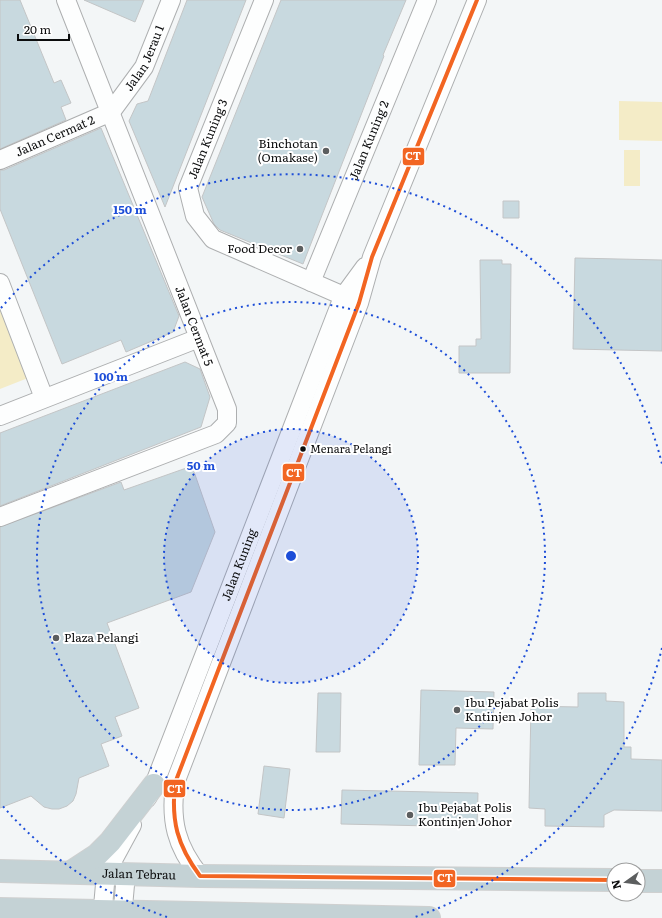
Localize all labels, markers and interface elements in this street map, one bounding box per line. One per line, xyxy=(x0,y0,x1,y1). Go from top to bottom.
scale bar xyxy=(18,16,69,42)
text: 20 m xyxy=(24,20,51,38)
street label: Jalan Jerau 1 xyxy=(119,22,168,94)
street label: Jalan Kuning 3 xyxy=(183,96,231,181)
street label: Jalan Kuning 2 xyxy=(344,98,393,183)
street label: Jalan Cermat 2 xyxy=(12,110,97,160)
place label: Binchotan (Omakase) xyxy=(257,134,318,166)
marker: Binchotan (Omakase) xyxy=(321,146,331,156)
line badge: CT xyxy=(402,147,425,166)
text: CT xyxy=(405,147,421,163)
text: 150 m xyxy=(113,200,147,218)
place label: Food Decor xyxy=(227,239,292,257)
marker: Food Decor xyxy=(295,244,305,254)
street label: Jalan Cermat 5 xyxy=(171,283,219,368)
text: 100 m xyxy=(94,367,128,385)
place label: Menara Pelangi xyxy=(310,440,392,456)
marker: Menara Pelangi xyxy=(298,444,308,454)
text: 50 m xyxy=(187,456,215,474)
line badge: CT xyxy=(282,463,305,482)
text: CT xyxy=(286,464,302,480)
street label: Jalan Kuning xyxy=(216,525,261,603)
centre of rings xyxy=(284,549,298,563)
place label: Plaza Pelangi xyxy=(64,628,139,646)
marker: Plaza Pelangi xyxy=(51,633,61,643)
place label: Ibu Pejabat Polis Kntinjen Johor xyxy=(465,693,559,725)
marker: Ibu Pejabat Polis Kntinjen Johor xyxy=(452,705,462,715)
line badge: CT xyxy=(163,779,186,798)
text: CT xyxy=(167,780,183,796)
place label: Ibu Pejabat Polis Kontinjen Johor xyxy=(418,798,512,830)
marker: Ibu Pejabat Polis Kontinjen Johor xyxy=(405,810,415,820)
north arrow xyxy=(606,862,646,902)
street label: Jalan Tebrau xyxy=(102,864,177,883)
line badge: CT xyxy=(433,869,456,888)
text: CT xyxy=(437,869,453,885)
text: N xyxy=(606,878,624,891)

